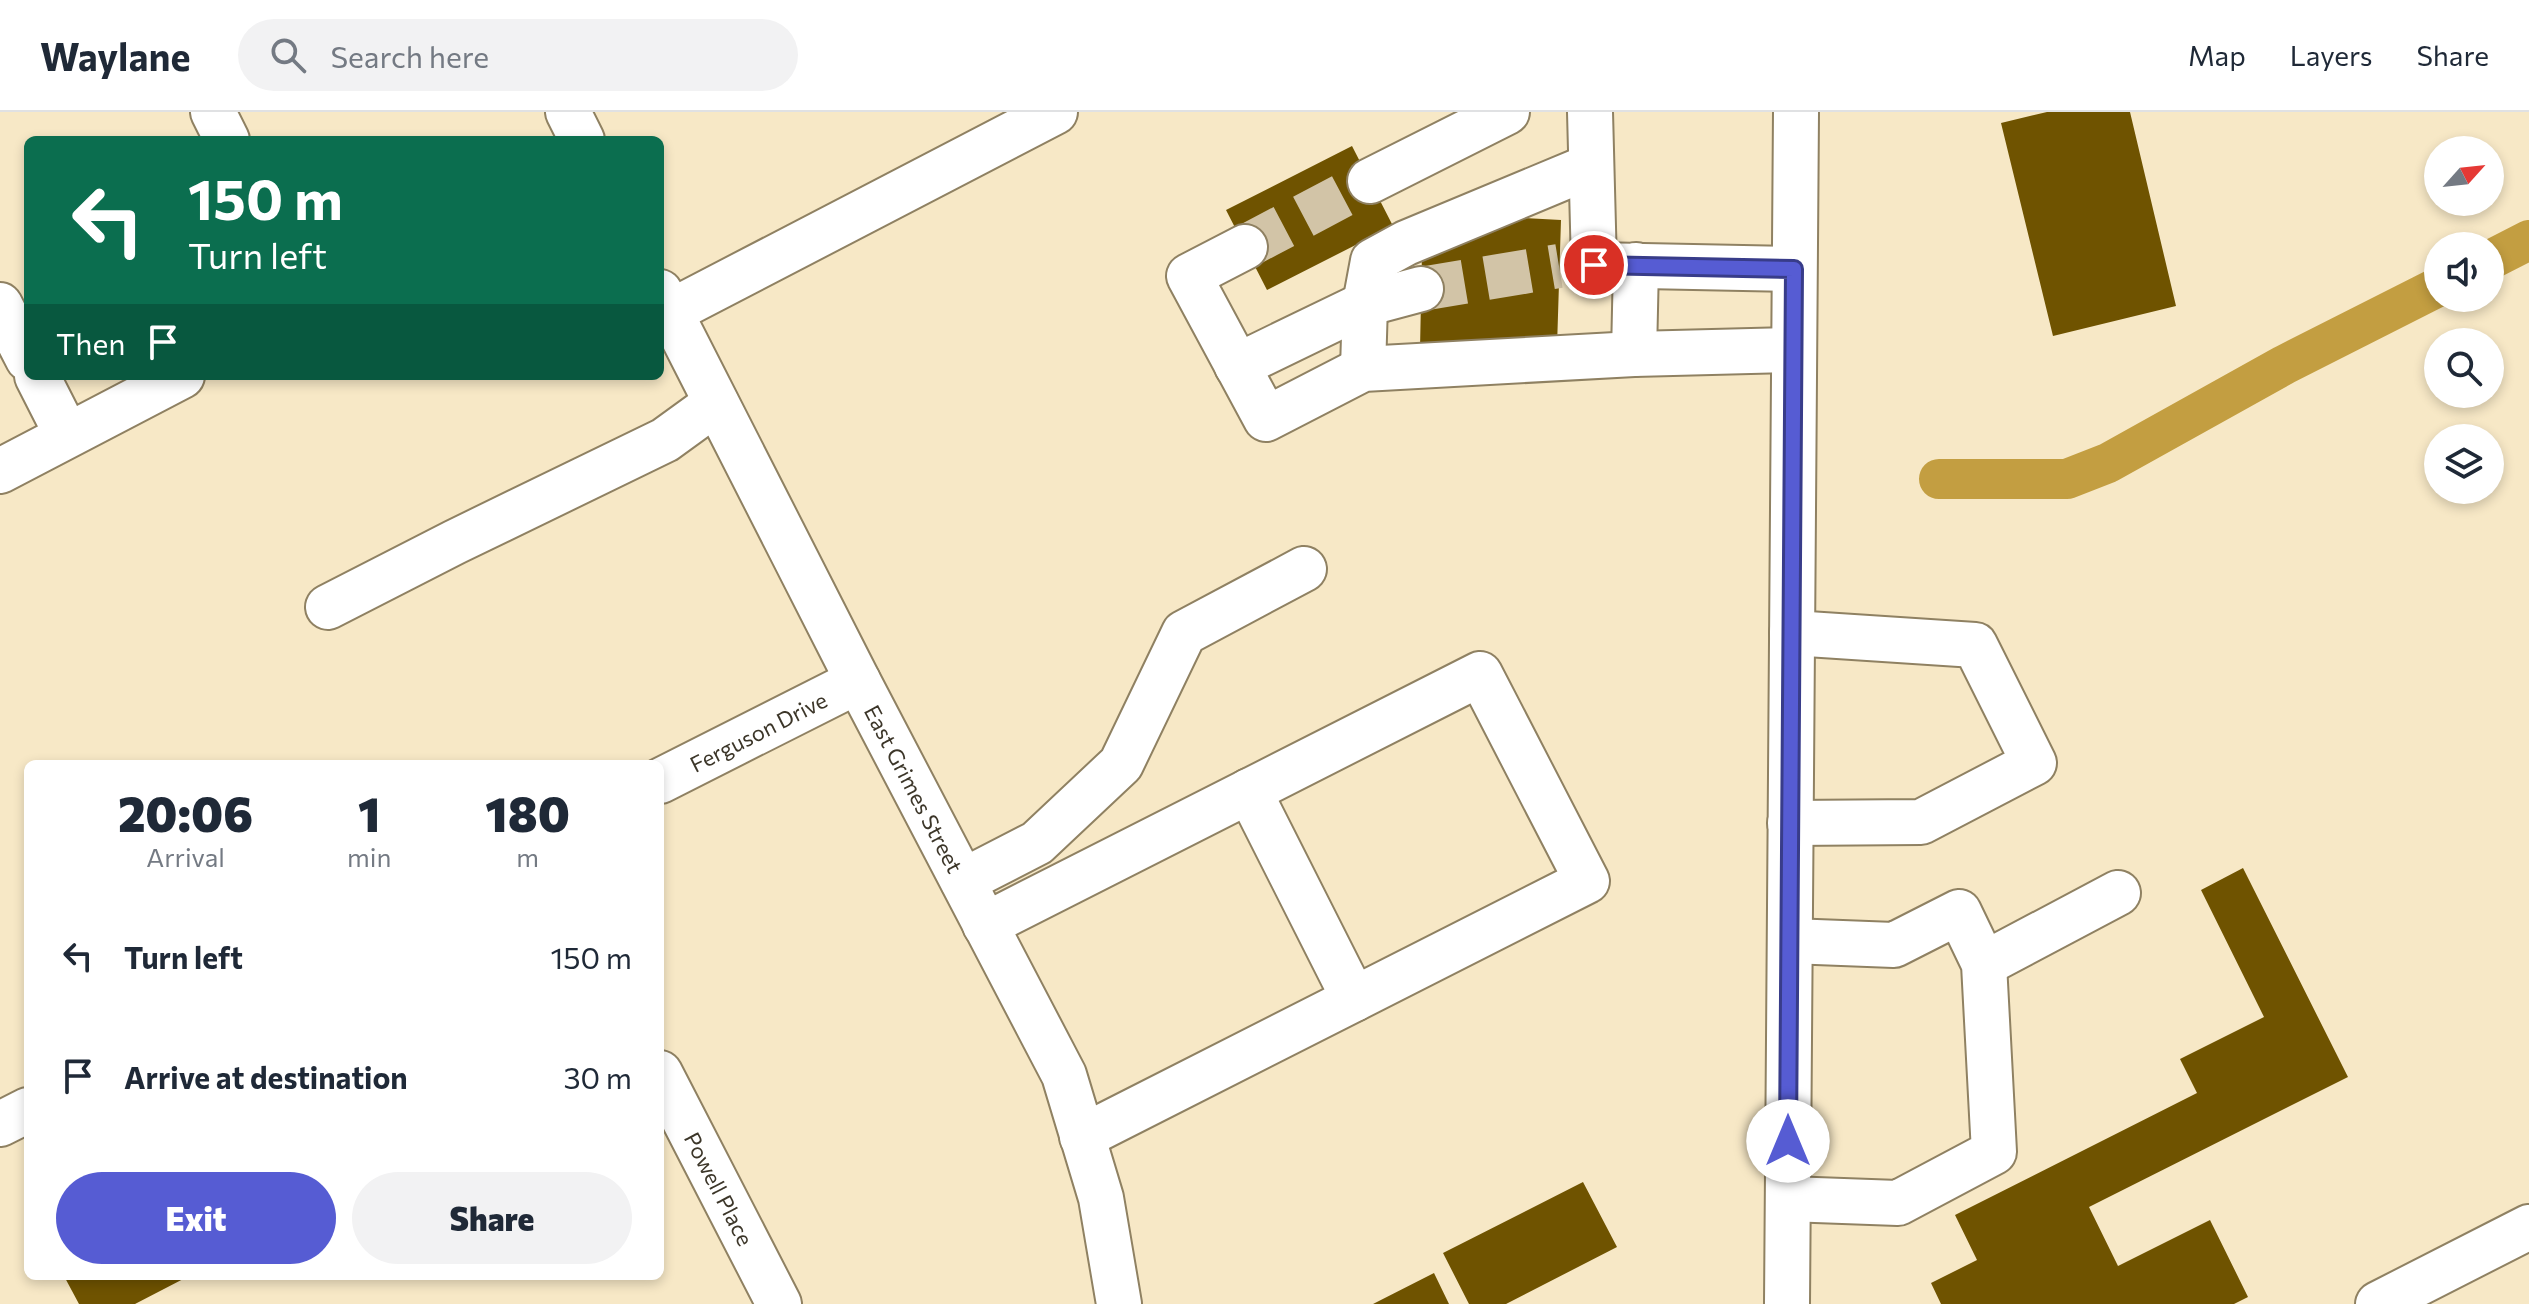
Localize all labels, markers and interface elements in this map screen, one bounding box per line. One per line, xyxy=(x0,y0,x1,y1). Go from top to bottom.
search box xyxy=(238,19,798,91)
text: Waylane xyxy=(40,32,190,79)
icon: search xyxy=(266,33,310,77)
text: Search here xyxy=(330,37,489,74)
text: Map xyxy=(2188,38,2246,72)
text: Layers xyxy=(2290,38,2372,72)
text: Share xyxy=(2416,38,2489,72)
north arrow xyxy=(2424,136,2504,216)
map controls xyxy=(2424,136,2504,504)
text: 150 m xyxy=(188,163,343,232)
icon: left xyxy=(56,168,160,272)
pin xyxy=(1560,231,1628,299)
text: Turn left xyxy=(188,232,327,276)
button: sound xyxy=(2424,232,2504,312)
icon: arrive xyxy=(1572,243,1616,287)
icon: arrive xyxy=(141,320,185,364)
text: Then xyxy=(56,324,125,361)
button: search xyxy=(2424,328,2504,408)
button: layers xyxy=(2424,424,2504,504)
street label: Ferguson Drive xyxy=(685,686,831,777)
street label: East Grimes Street xyxy=(859,700,969,877)
text: 20:06 xyxy=(118,783,253,842)
text: 1 xyxy=(358,783,380,842)
text: 180 xyxy=(485,783,570,842)
text: Arrival xyxy=(146,841,225,872)
text: min xyxy=(347,841,391,872)
text: m xyxy=(516,841,539,872)
icon: left xyxy=(56,934,100,978)
text: Turn left xyxy=(124,938,243,975)
text: 150 m xyxy=(550,938,632,975)
icon: arrive xyxy=(56,1054,100,1098)
text: Arrive at destination xyxy=(124,1058,408,1095)
text: 30 m xyxy=(563,1058,632,1095)
position arrow xyxy=(1746,1099,1830,1183)
street label: Powell Place xyxy=(679,1127,760,1250)
button: Exit xyxy=(56,1172,336,1264)
button: Share xyxy=(352,1172,632,1264)

